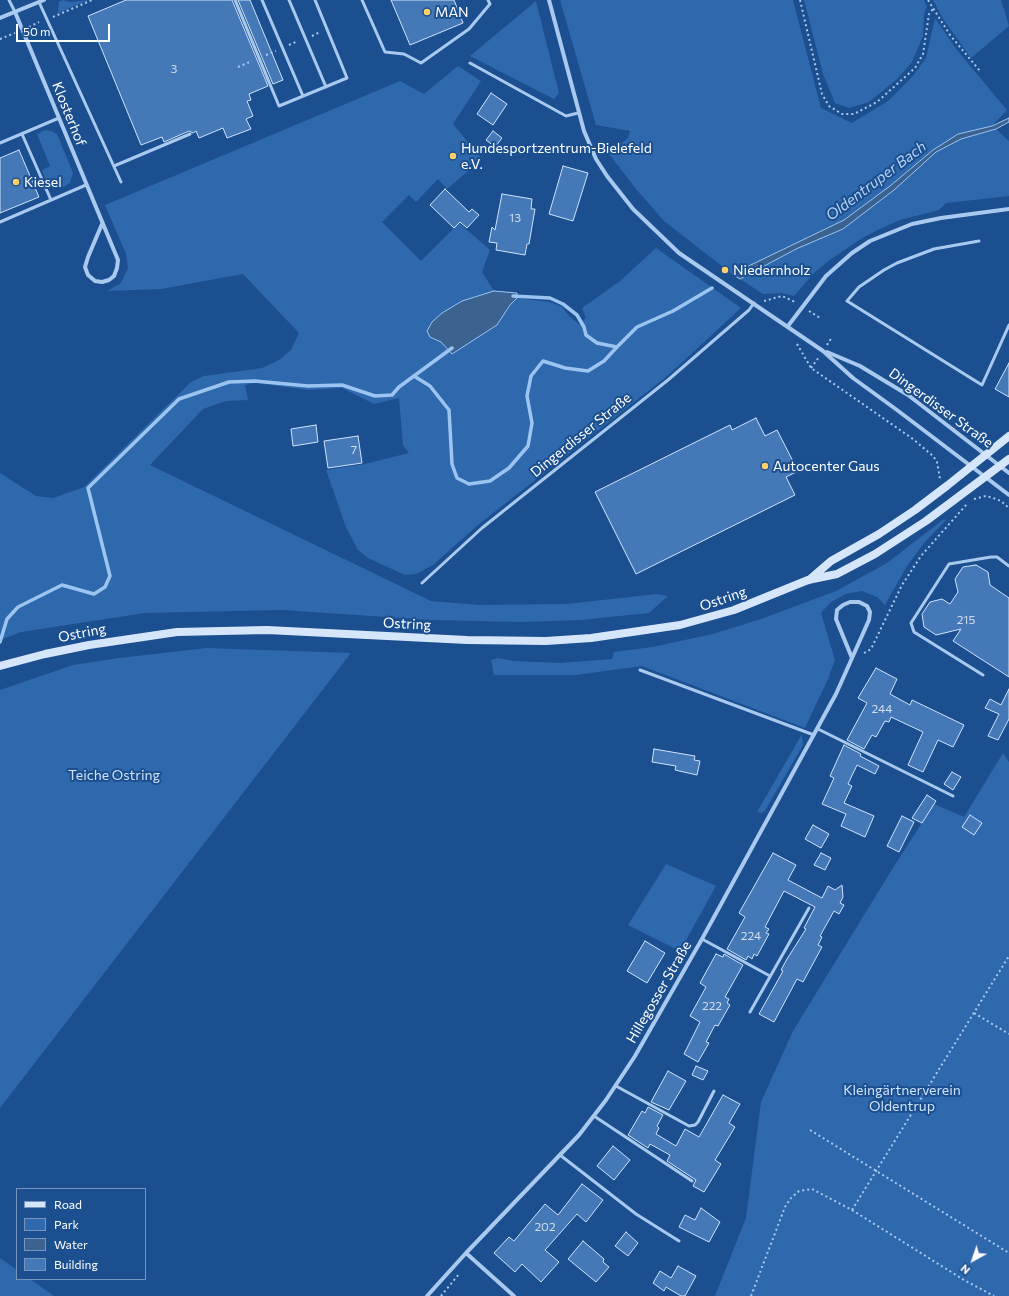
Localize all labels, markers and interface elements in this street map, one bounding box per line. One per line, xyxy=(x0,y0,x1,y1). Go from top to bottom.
place label: MAN xyxy=(435,4,469,20)
marker: MAN xyxy=(422,7,432,17)
scale bar xyxy=(18,16,112,42)
text: 50 m xyxy=(23,24,51,38)
house number: 3 xyxy=(171,62,177,76)
street label: Klosterhof xyxy=(48,79,90,149)
water label: Oldentruper Bach xyxy=(822,137,930,225)
place label: Hundesportzentrum-Bielefeld e.V. xyxy=(461,140,652,172)
marker: Hundesportzentrum-Bielefeld e.V. xyxy=(448,151,458,161)
place label: Kiesel xyxy=(24,174,62,190)
marker: Kiesel xyxy=(11,177,21,187)
house number: 13 xyxy=(509,211,521,225)
place label: Niedernholz xyxy=(733,262,811,278)
marker: Niedernholz xyxy=(720,265,730,275)
street label: Dingerdisser Straße xyxy=(886,365,996,451)
street label: Dingerdisser Straße xyxy=(527,389,635,481)
house number: 7 xyxy=(351,443,357,457)
place label: Autocenter Gaus xyxy=(773,458,880,474)
marker: Autocenter Gaus xyxy=(760,461,770,471)
street label: Ostring xyxy=(697,583,749,615)
house number: 215 xyxy=(957,613,975,627)
street label: Ostring xyxy=(382,614,432,634)
street label: Ostring xyxy=(57,620,107,646)
house number: 244 xyxy=(872,702,892,716)
park label: Teiche Ostring xyxy=(68,767,160,783)
house number: 224 xyxy=(741,929,761,943)
street label: Hillegosser Straße xyxy=(623,938,695,1046)
house number: 222 xyxy=(702,999,722,1013)
park label: Kleingärtnerverein Oldentrup xyxy=(843,1082,961,1114)
legend xyxy=(16,1188,146,1280)
text: Road xyxy=(54,1197,82,1211)
text: Park xyxy=(54,1217,79,1231)
house number: 202 xyxy=(534,1220,556,1234)
text: Water xyxy=(54,1237,88,1251)
north arrow xyxy=(953,1240,993,1280)
text: Building xyxy=(54,1257,98,1271)
text: N xyxy=(958,1262,972,1277)

